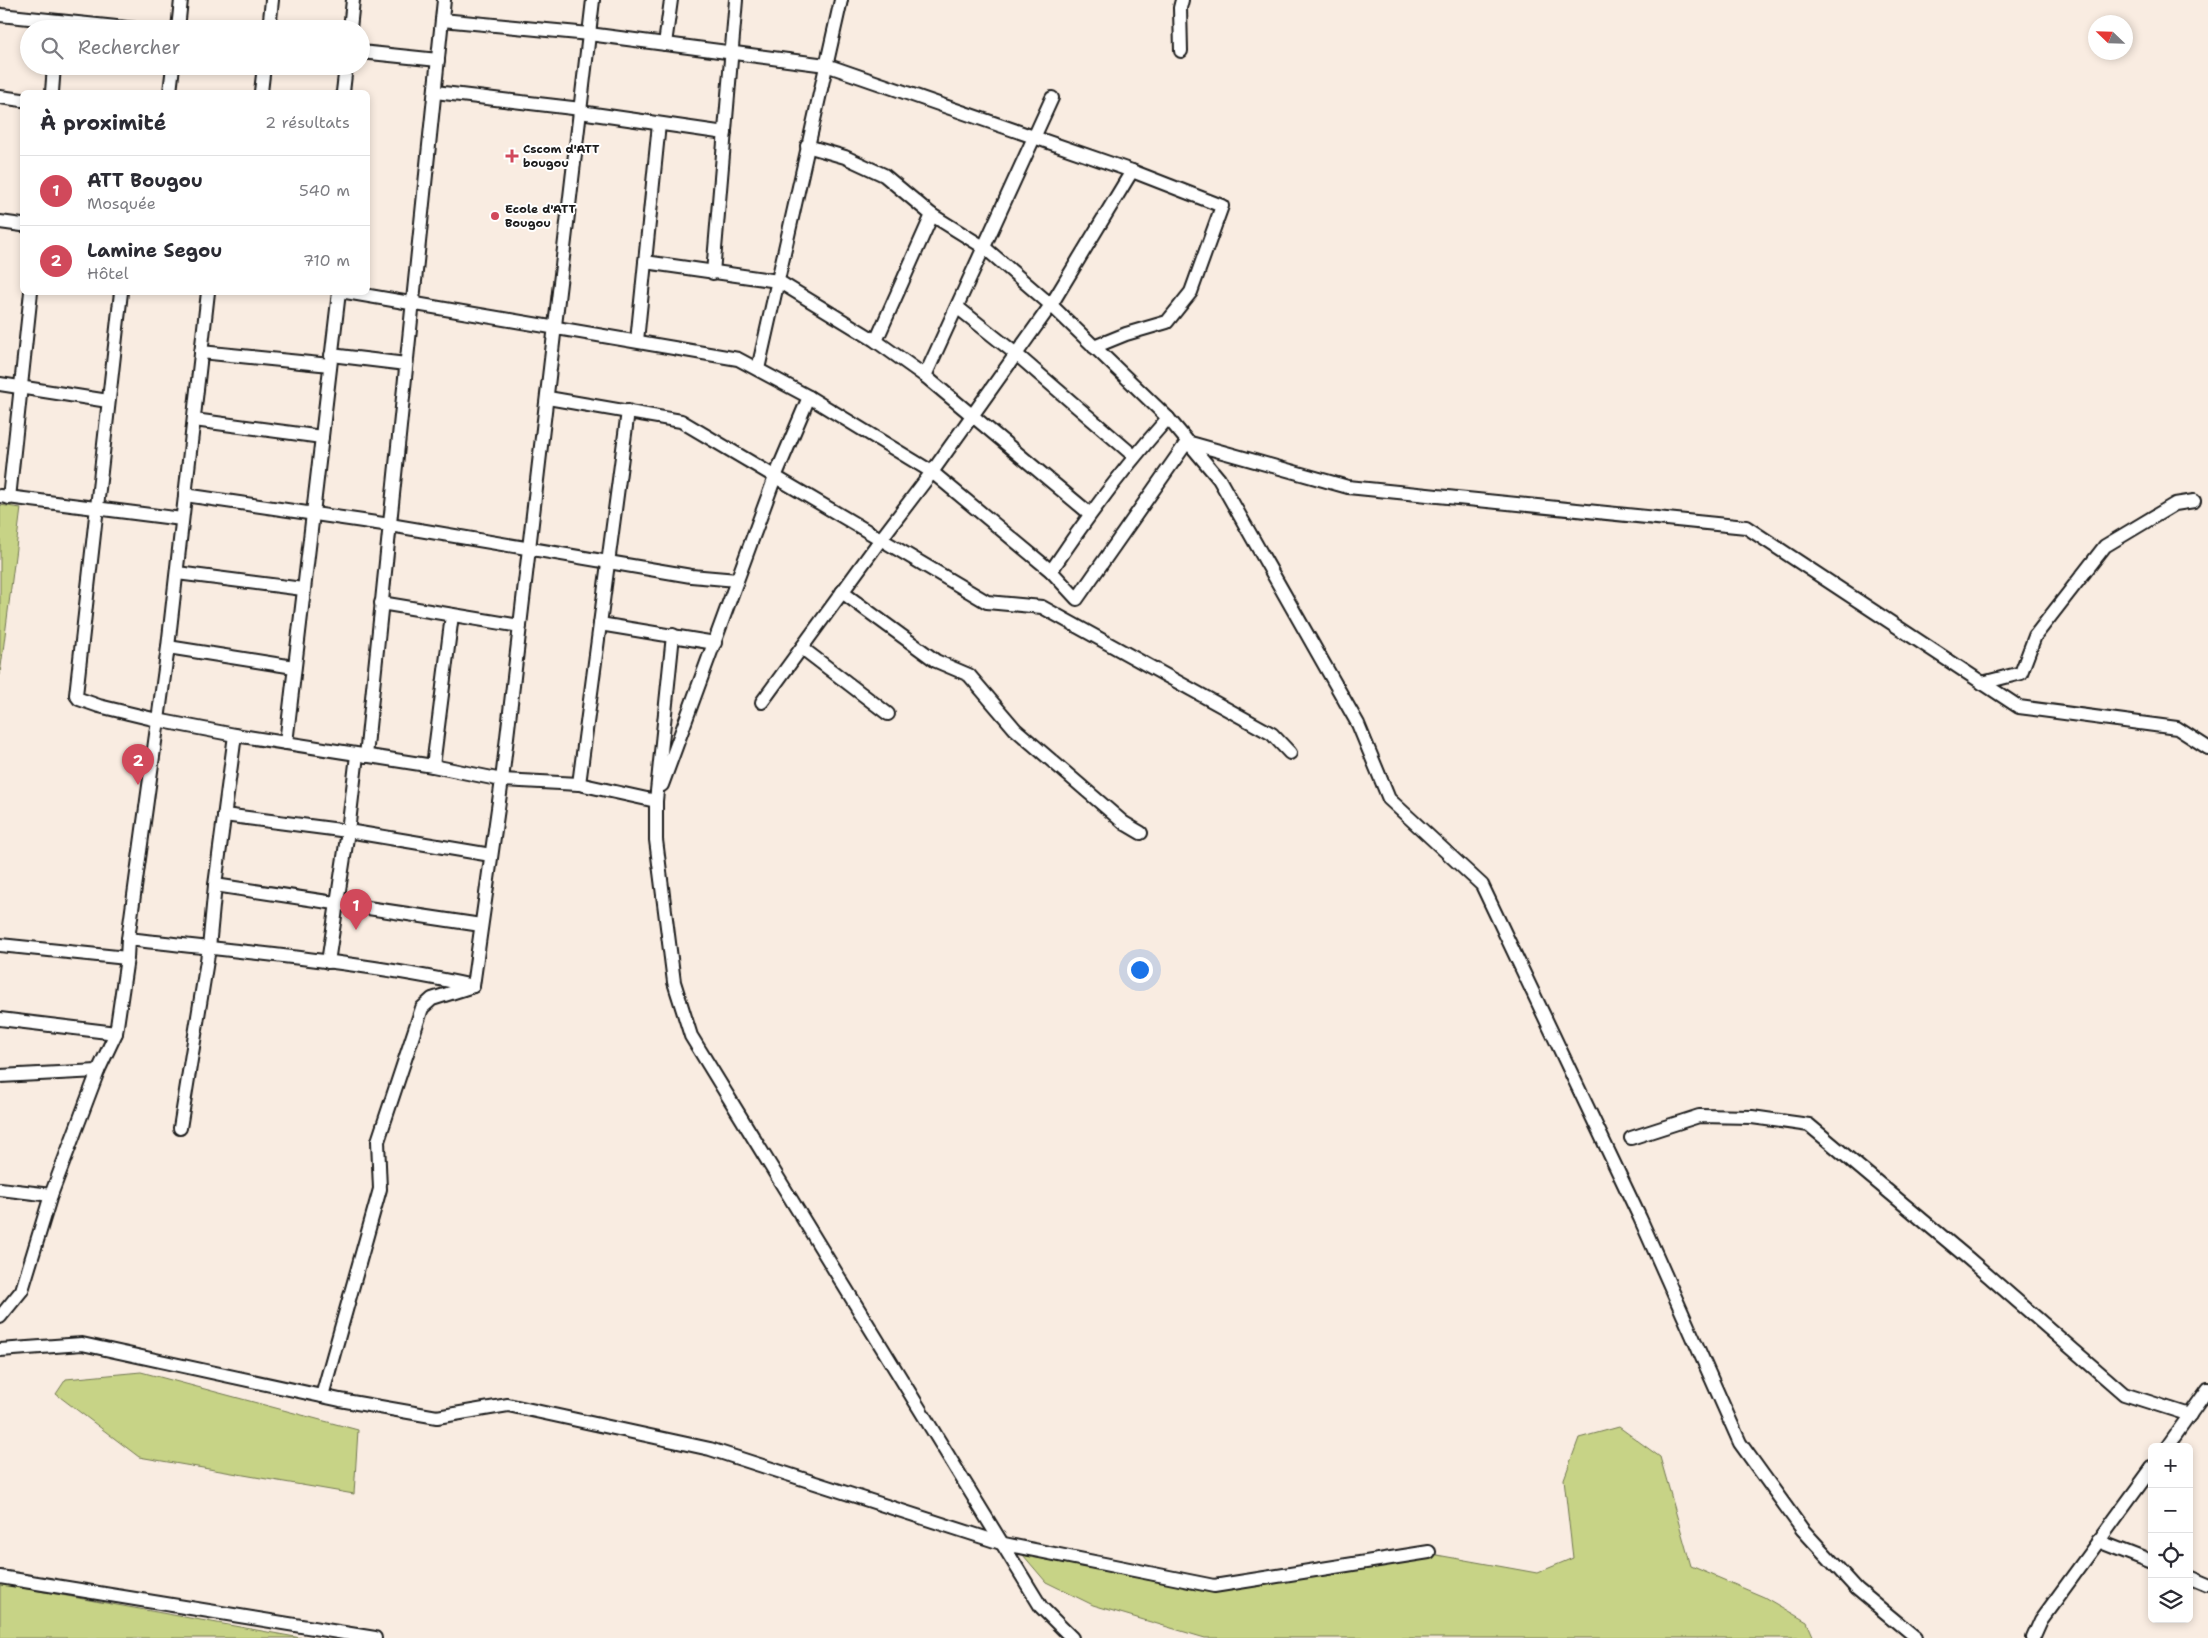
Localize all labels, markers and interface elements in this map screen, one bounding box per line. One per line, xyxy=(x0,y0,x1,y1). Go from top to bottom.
north arrow xyxy=(2088,15,2133,60)
search box xyxy=(20,20,370,75)
icon: search xyxy=(38,34,66,62)
text: Rechercher xyxy=(78,35,181,60)
text: À proximité xyxy=(40,109,166,137)
text: 2 résultats xyxy=(265,112,350,133)
place label: Cscom d'ATT bougou xyxy=(523,141,600,171)
marker: Cscom d'ATT bougou xyxy=(505,149,519,163)
text: ATT Bougou xyxy=(87,168,203,193)
text: 1 xyxy=(52,180,60,201)
text: 540 m xyxy=(299,180,350,201)
text: Mosquée xyxy=(87,193,156,214)
place label: Ecole d'ATT Bougou xyxy=(505,201,577,231)
marker: Ecole d'ATT Bougou xyxy=(489,210,501,222)
text: Lamine Segou xyxy=(87,238,222,263)
text: 2 xyxy=(50,250,62,271)
text: 710 m xyxy=(303,250,350,271)
text: Hôtel xyxy=(87,263,129,284)
pin: 2 xyxy=(122,744,154,785)
pin: 1 xyxy=(340,889,372,930)
your location xyxy=(1127,957,1153,983)
map controls xyxy=(2148,1443,2193,1623)
button: + xyxy=(2148,1443,2193,1488)
button: − xyxy=(2148,1488,2193,1533)
button: locate xyxy=(2148,1533,2193,1578)
button: layers xyxy=(2148,1578,2193,1623)

